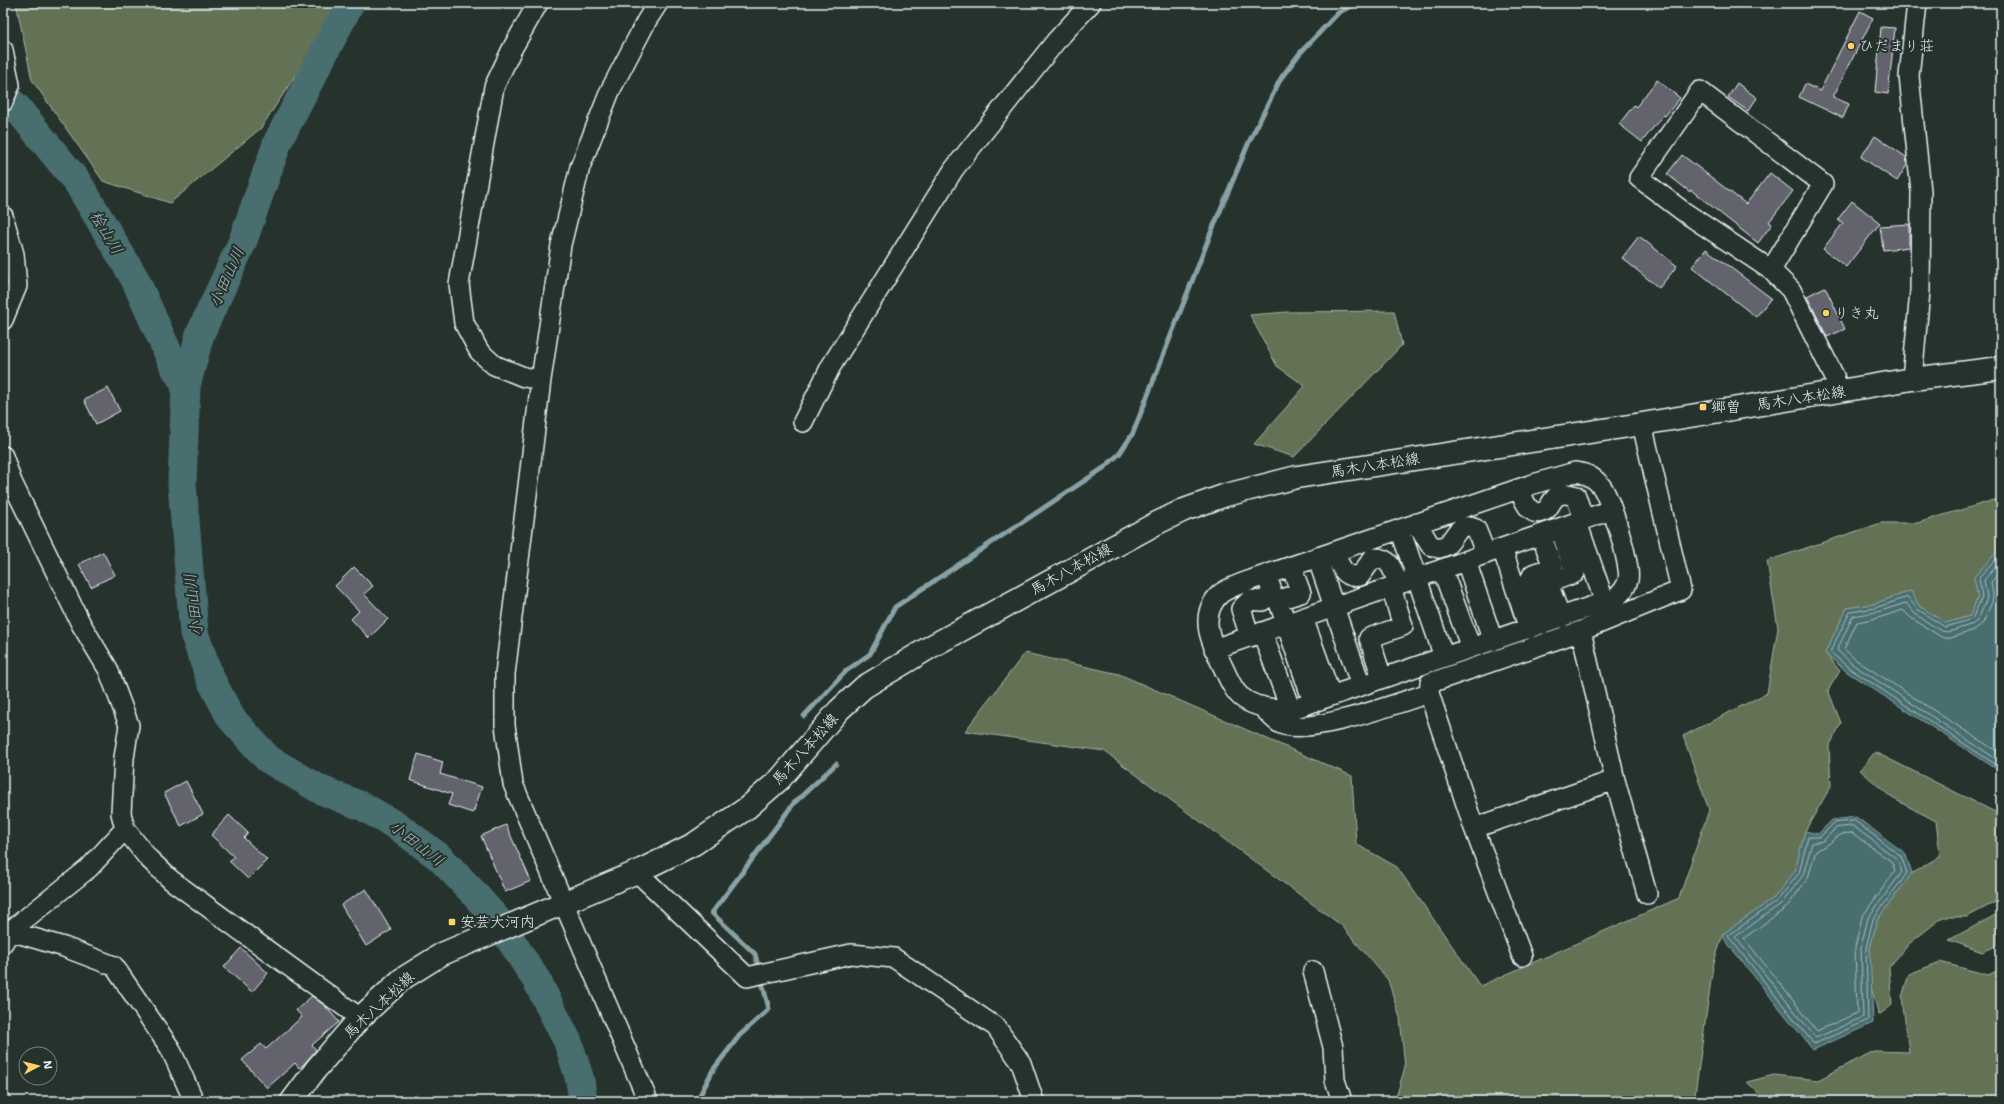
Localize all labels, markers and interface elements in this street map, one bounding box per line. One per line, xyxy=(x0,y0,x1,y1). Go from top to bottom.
place label: ひだまり荘 xyxy=(1859,36,1934,56)
marker: ひだまり荘 xyxy=(1846,41,1856,51)
water label: 桧山川 xyxy=(85,206,128,258)
water label: 小田山川 xyxy=(204,244,249,311)
place label: りき丸 xyxy=(1834,303,1879,323)
marker: りき丸 xyxy=(1821,308,1831,318)
street label: 馬木八本松線 xyxy=(1755,381,1847,415)
place label: 郷曽 xyxy=(1711,397,1741,417)
marker: 郷曽 xyxy=(1698,402,1708,412)
street label: 馬木八本松線 xyxy=(1329,448,1421,482)
street label: 馬木八本松線 xyxy=(1027,538,1115,600)
water label: 小田山川 xyxy=(179,572,208,638)
street label: 馬木八本松線 xyxy=(767,709,843,789)
water label: 小田山川 xyxy=(385,815,448,871)
place label: 安芸大河内 xyxy=(460,912,535,932)
marker: 安芸大河内 xyxy=(447,917,457,927)
street label: 馬木八本松線 xyxy=(339,967,419,1043)
north arrow xyxy=(18,1046,58,1086)
text: N xyxy=(39,1060,55,1070)

